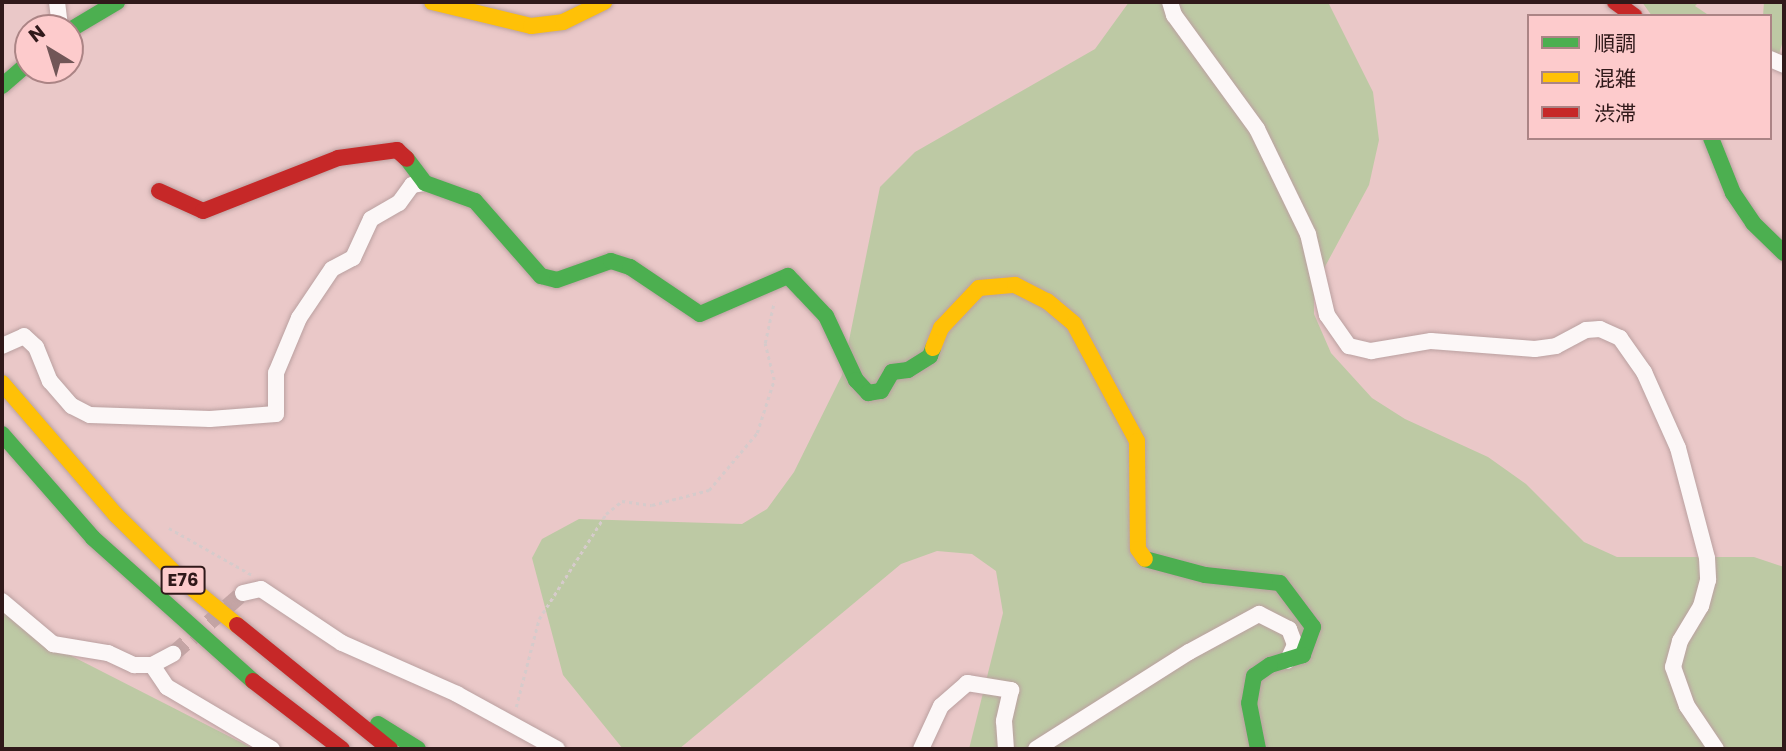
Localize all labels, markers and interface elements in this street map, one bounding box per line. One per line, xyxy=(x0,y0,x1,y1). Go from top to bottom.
north arrow xyxy=(14,14,84,84)
legend xyxy=(1527,14,1772,140)
text: N xyxy=(23,19,51,49)
text: 順調 xyxy=(1594,29,1636,58)
text: 混雑 xyxy=(1594,64,1636,93)
text: 渋滞 xyxy=(1594,99,1636,128)
road number: E76 xyxy=(160,566,206,594)

